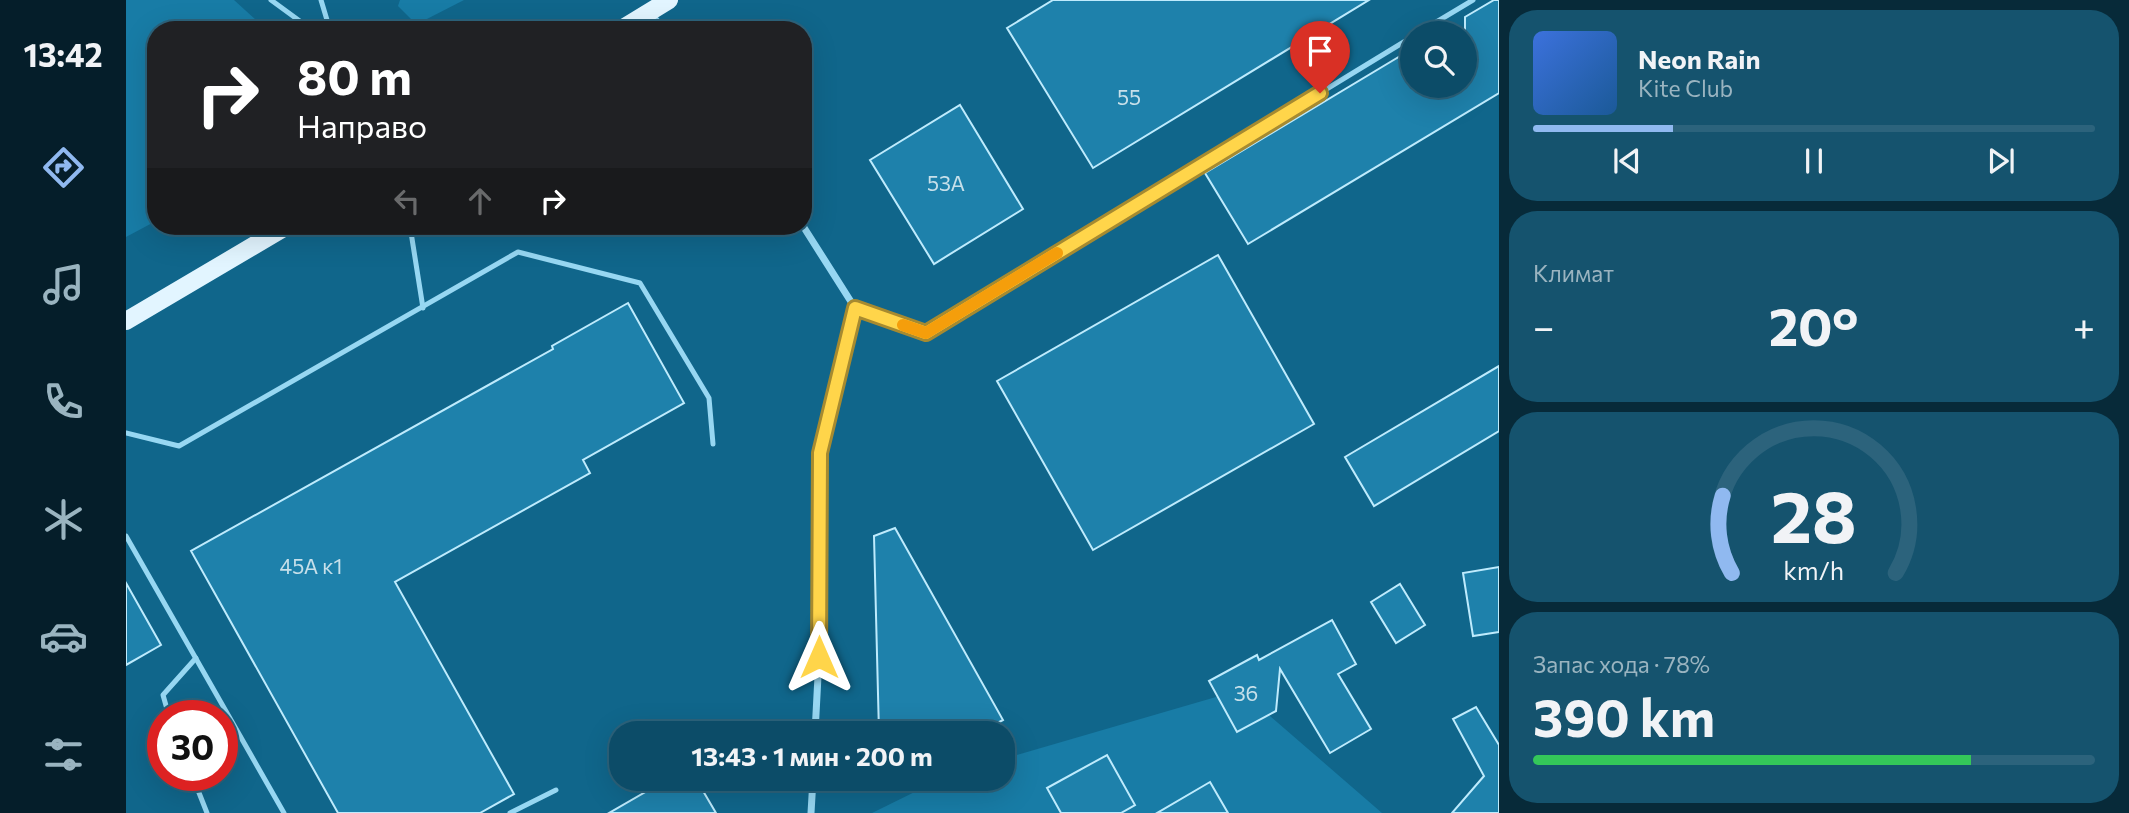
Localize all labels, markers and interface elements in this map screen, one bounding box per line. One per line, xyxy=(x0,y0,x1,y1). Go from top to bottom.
pin xyxy=(1290,21,1350,93)
map controls xyxy=(1400,21,1477,98)
button: search xyxy=(1400,21,1477,98)
icon: arrive xyxy=(1301,32,1339,70)
text: 13:42 xyxy=(23,34,103,74)
text: Neon Rain xyxy=(1638,43,1761,74)
text: 80 m xyxy=(297,45,412,105)
icon: right xyxy=(182,49,273,140)
text: Kite Club xyxy=(1638,74,1733,102)
house number: 55 xyxy=(1117,84,1141,109)
text: Направо xyxy=(297,105,427,145)
icon: previous xyxy=(1608,142,1646,180)
icon: pause xyxy=(1795,142,1833,180)
icon: next xyxy=(1982,142,2020,180)
icon: directions xyxy=(39,143,88,192)
house number: 53А xyxy=(927,170,965,195)
icon: left xyxy=(388,182,426,220)
icon: ahead xyxy=(461,182,499,220)
icon: right xyxy=(534,182,572,220)
text: Климат xyxy=(1533,259,1614,287)
icon: music xyxy=(39,260,88,309)
text: 20° xyxy=(1769,293,1859,357)
text: − xyxy=(1533,302,1555,349)
text: + xyxy=(2073,302,2095,349)
icon: phone xyxy=(39,377,88,426)
text: 28 xyxy=(1771,469,1857,558)
icon: climate xyxy=(39,495,88,544)
house number: 45А к1 xyxy=(280,553,342,578)
text: km/h xyxy=(1784,555,1844,585)
icon: car xyxy=(39,612,88,661)
position arrow xyxy=(782,620,856,694)
text: Запас хода · 78% xyxy=(1533,650,1710,678)
house number: 36 xyxy=(1234,680,1258,705)
text: 390 km xyxy=(1533,684,1715,748)
speed limit sign: 30 xyxy=(147,700,238,791)
icon: filters xyxy=(39,730,88,779)
text: 13:43 · 1 мин · 200 m xyxy=(691,740,933,771)

